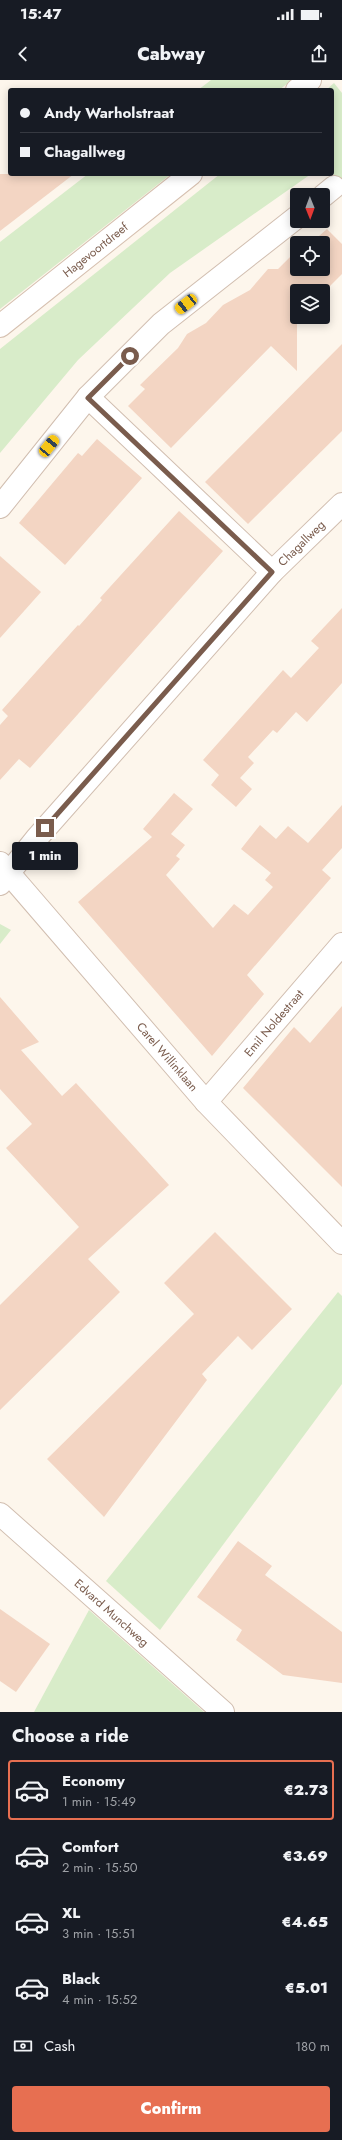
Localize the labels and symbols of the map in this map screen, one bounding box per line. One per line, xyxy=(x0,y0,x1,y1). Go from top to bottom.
north arrow xyxy=(290,188,330,228)
street label: Hagevoortdreef xyxy=(59,218,132,282)
car xyxy=(173,292,199,316)
route start xyxy=(121,347,139,365)
car xyxy=(37,433,61,459)
street label: Chagallweg xyxy=(274,516,329,571)
route end xyxy=(36,819,54,837)
callout: 1 min xyxy=(12,842,78,870)
street label: Emil Noldestraat xyxy=(240,986,308,1061)
street label: Carel Willinklaan xyxy=(132,1018,202,1096)
street label: Edvard Munchweg xyxy=(70,1575,153,1651)

